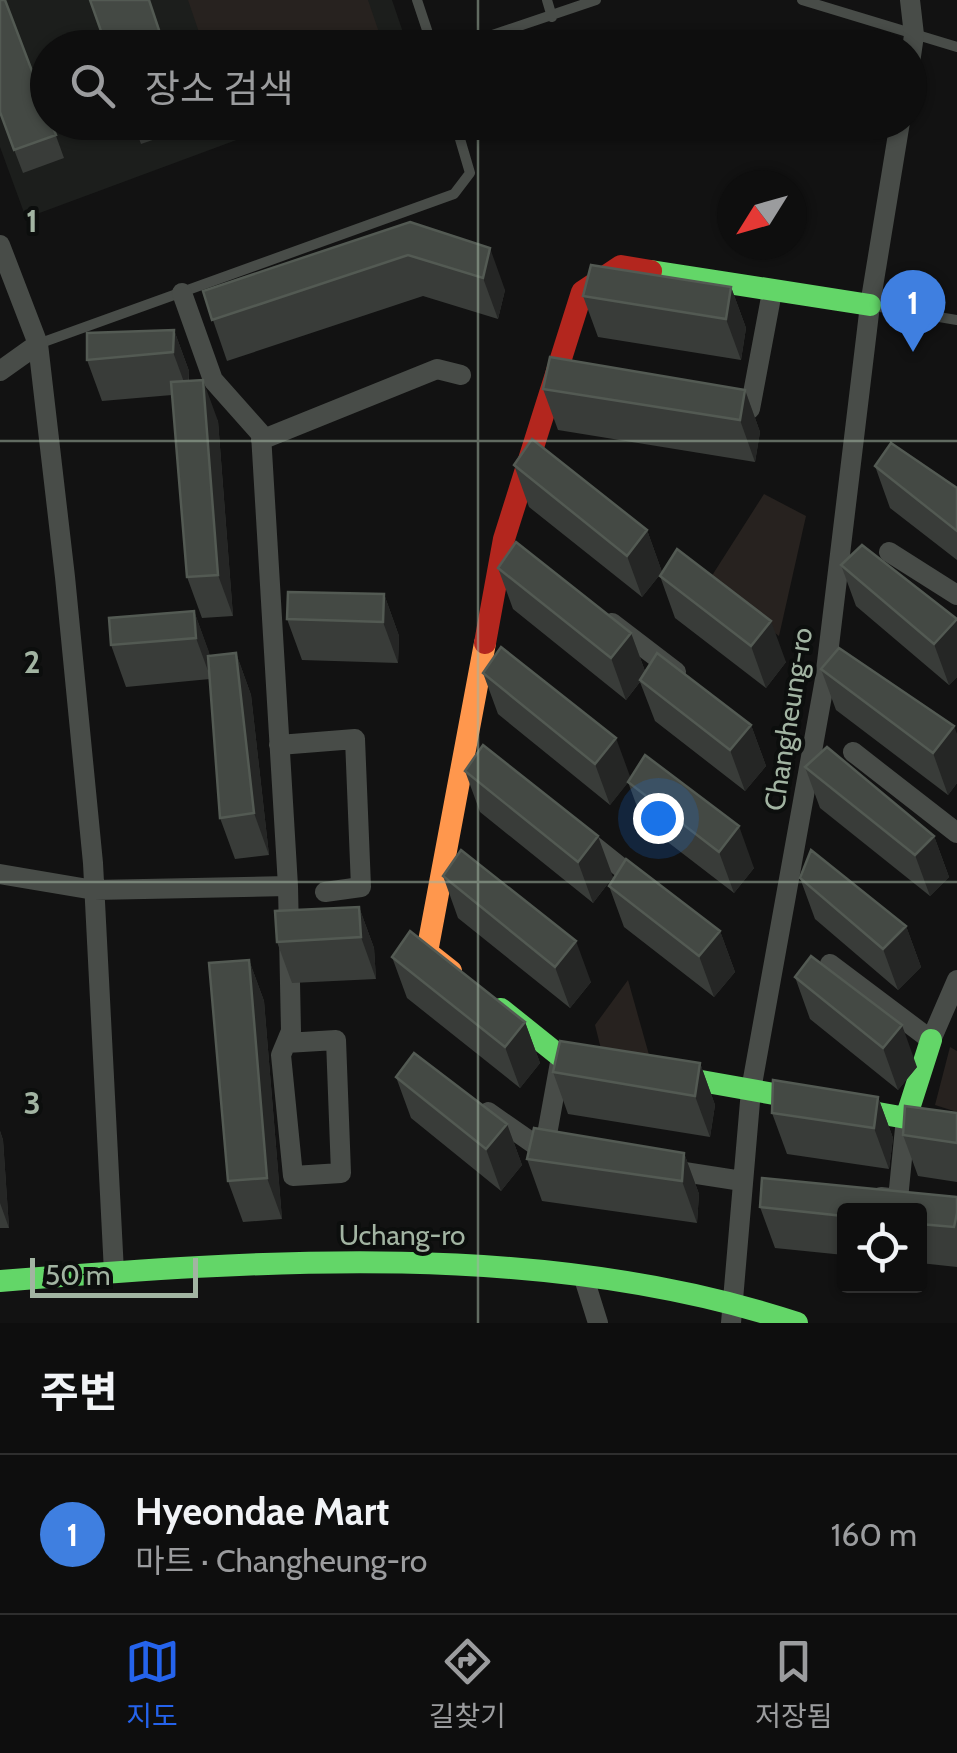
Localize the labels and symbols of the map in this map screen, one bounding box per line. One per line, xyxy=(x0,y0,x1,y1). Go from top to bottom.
north arrow xyxy=(717,170,807,260)
text: 1 xyxy=(26,201,38,240)
pin: 1 xyxy=(880,270,946,352)
street label: Changheung-ro xyxy=(757,625,819,813)
text: 2 xyxy=(24,642,40,681)
your location xyxy=(633,793,684,844)
text: 3 xyxy=(23,1083,41,1122)
street label: Uchang-ro xyxy=(339,1218,465,1252)
scale bar xyxy=(30,1253,198,1298)

